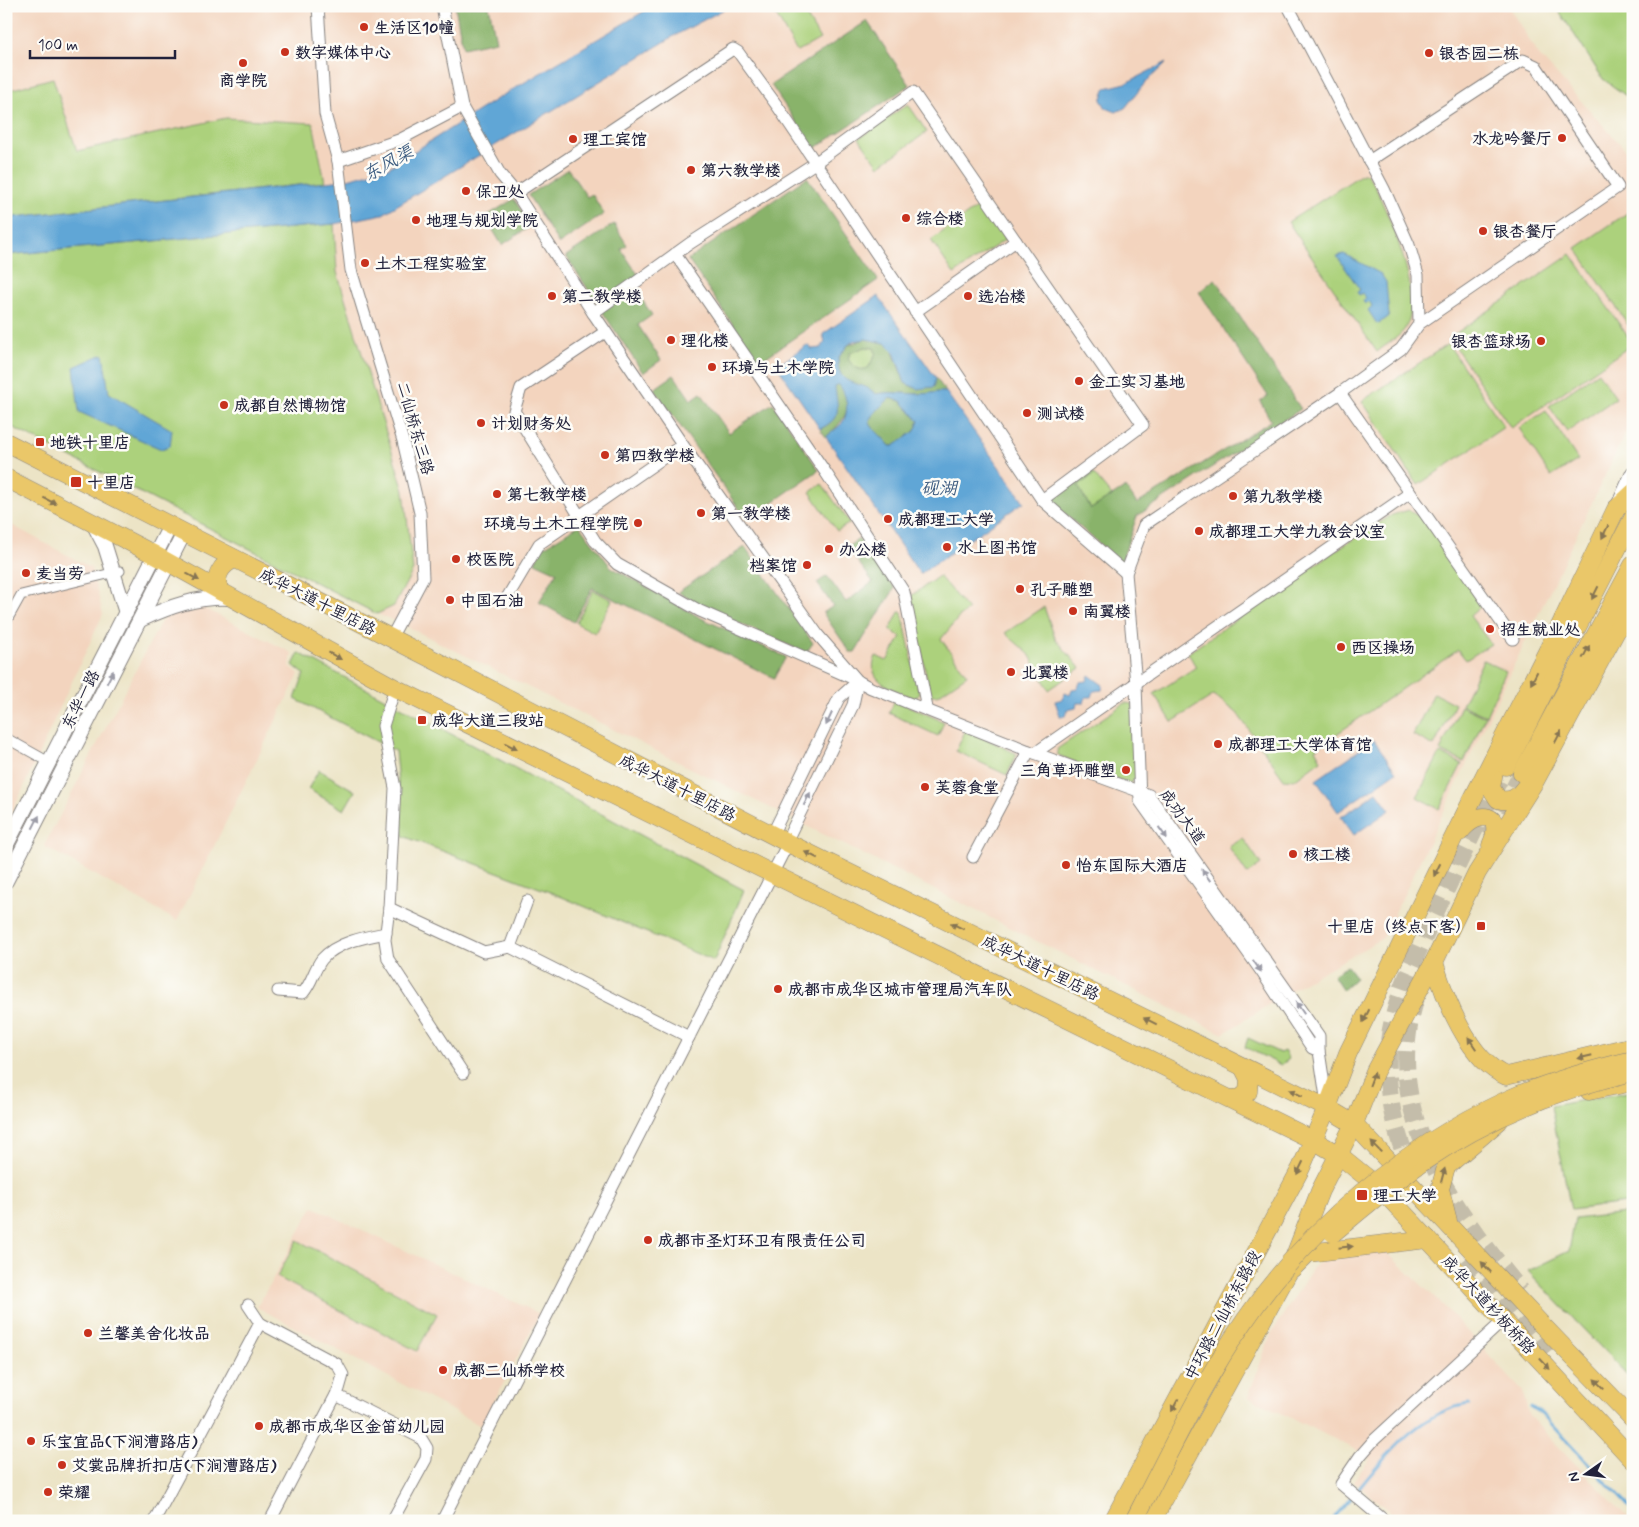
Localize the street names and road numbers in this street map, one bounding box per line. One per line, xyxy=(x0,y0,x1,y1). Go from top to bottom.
street label: 二仙桥东三路 xyxy=(391,379,438,477)
street label: 成华大道十里店路 xyxy=(256,564,379,641)
street label: 东华一路 xyxy=(57,666,105,733)
street label: 成华大道十里店路 xyxy=(616,750,739,827)
street label: 成功大道 xyxy=(1154,785,1209,849)
street label: 成华大道十里店路 xyxy=(978,931,1102,1006)
street label: 中环路二仙桥东路段 xyxy=(1180,1247,1266,1384)
street label: 成华大道杉板桥路 xyxy=(1437,1251,1539,1359)

